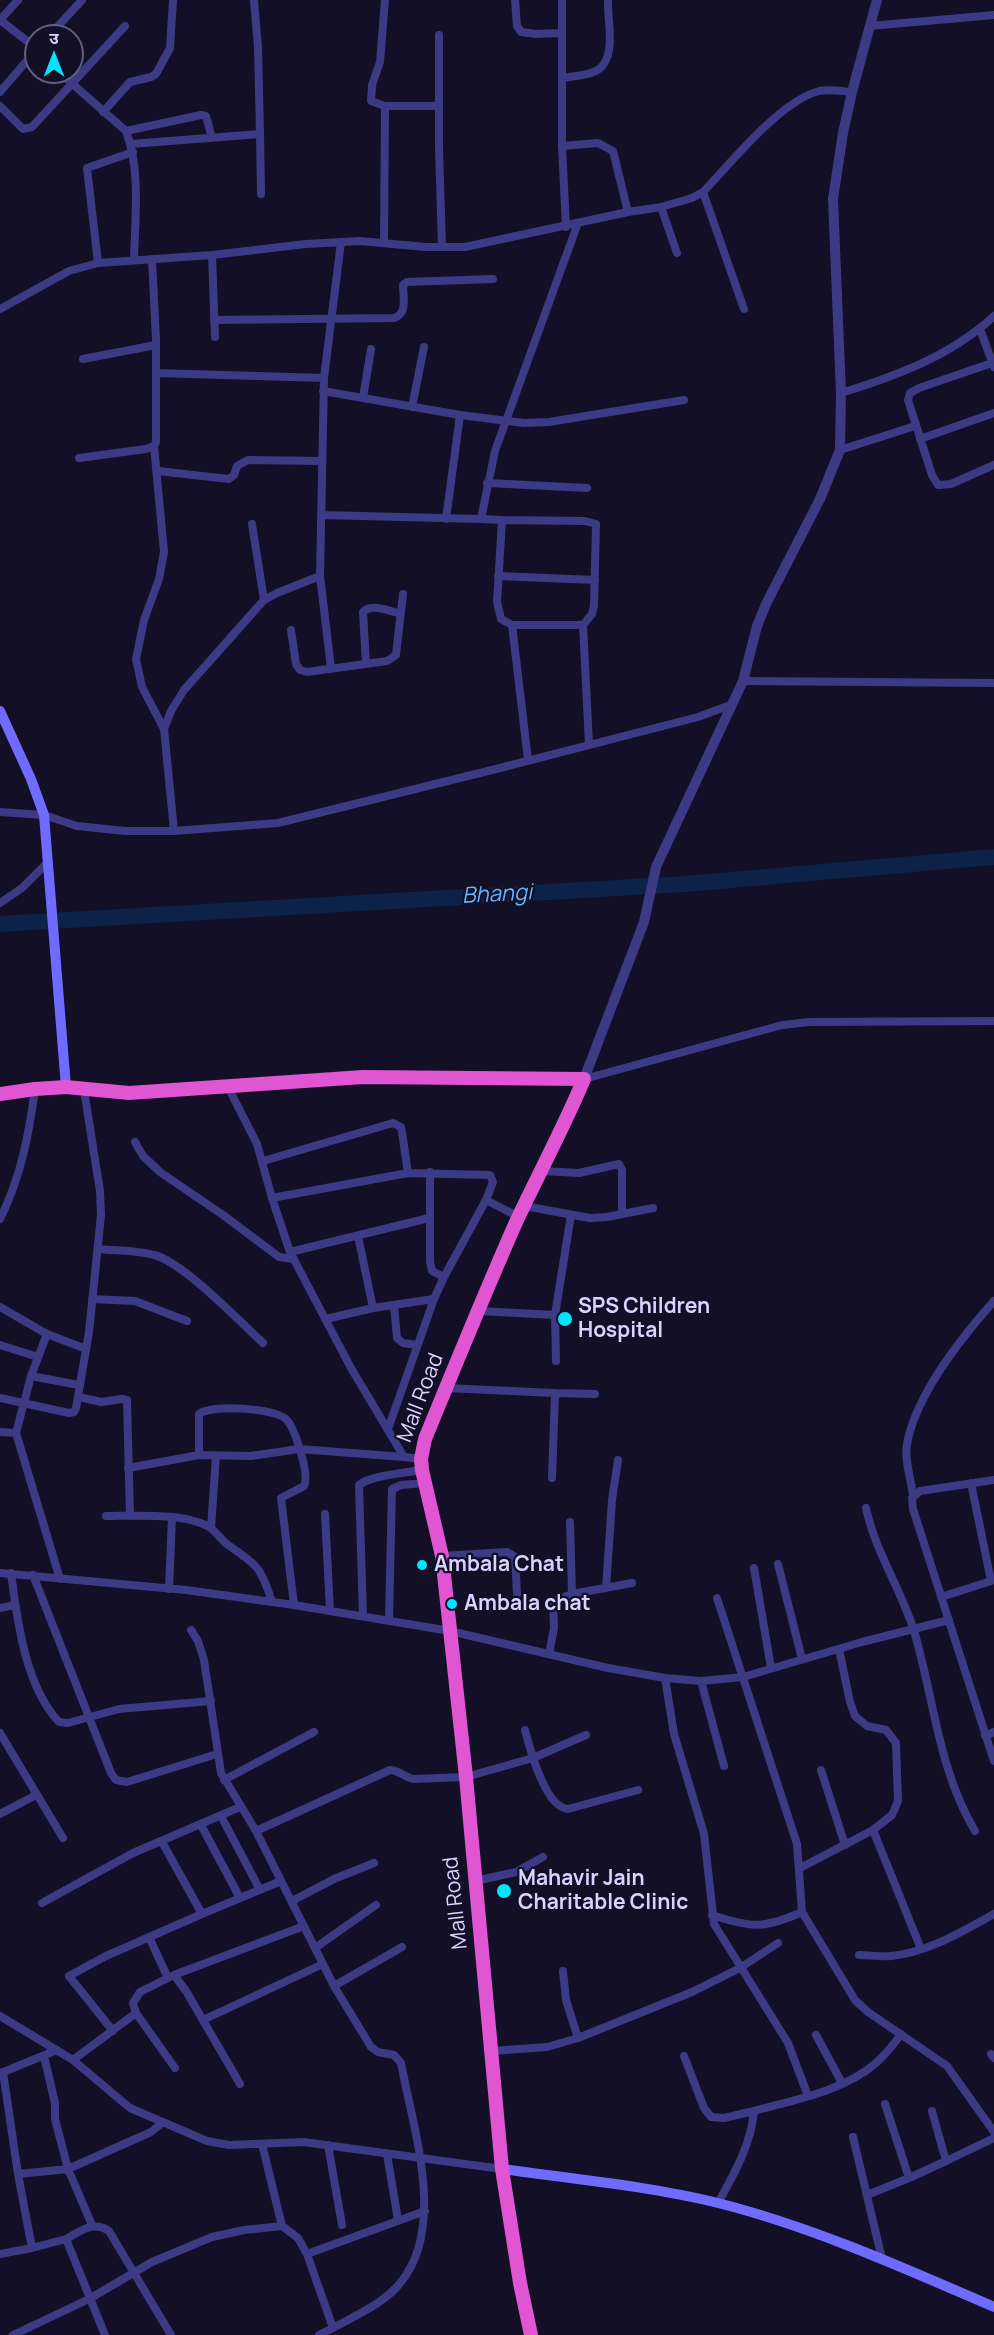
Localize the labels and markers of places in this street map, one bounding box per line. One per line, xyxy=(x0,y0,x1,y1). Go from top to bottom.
place label: SPS Children Hospital xyxy=(578,1294,710,1344)
marker: SPS Children Hospital xyxy=(556,1310,574,1328)
place label: Ambala Chat xyxy=(434,1552,564,1578)
marker: Ambala Chat xyxy=(415,1558,429,1572)
place label: Ambala chat xyxy=(464,1591,591,1617)
marker: Ambala chat xyxy=(445,1597,459,1611)
place label: Mahavir Jain Charitable Clinic xyxy=(518,1866,688,1916)
marker: Mahavir Jain Charitable Clinic xyxy=(495,1882,513,1900)

